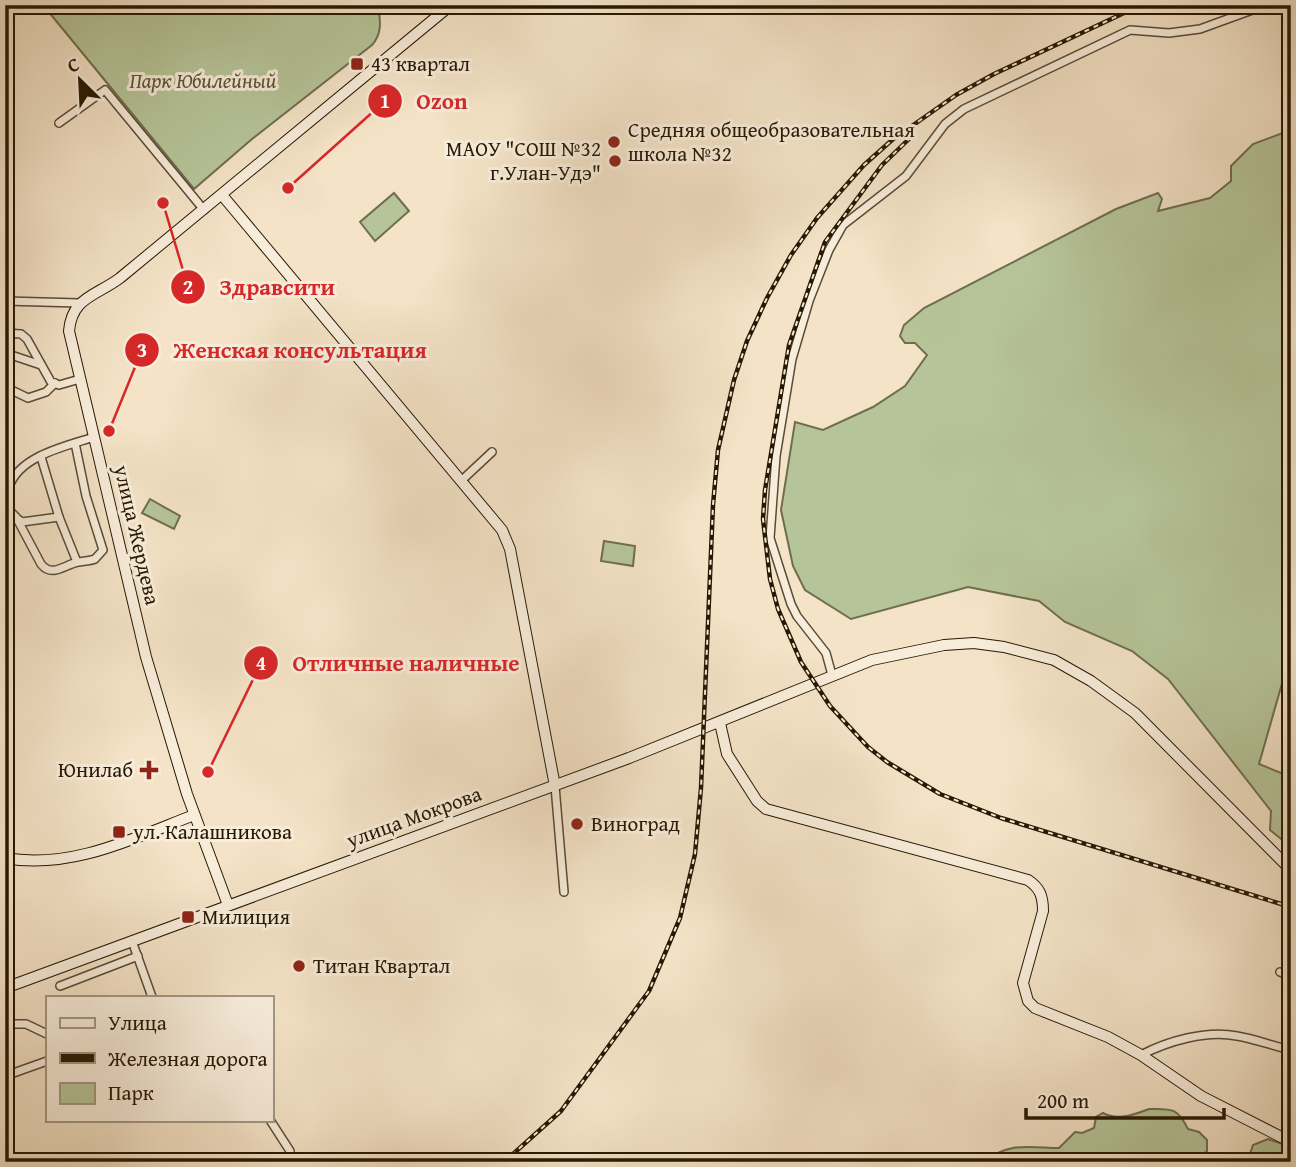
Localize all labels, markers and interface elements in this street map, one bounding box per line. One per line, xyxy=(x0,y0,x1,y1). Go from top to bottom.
north arrow xyxy=(46,46,116,116)
place label: 43 квартал xyxy=(371,48,471,79)
text: С xyxy=(62,49,84,79)
marker: 43 квартал xyxy=(349,56,365,72)
park label: Парк Юбилейный xyxy=(130,65,277,96)
callout: Ozon xyxy=(367,79,482,123)
text: Ozon xyxy=(416,84,468,117)
text: 1 xyxy=(380,85,390,116)
place label: Средняя общеобразовательная школа №32 xyxy=(628,114,915,169)
place label: МАОУ "СОШ №32 г.Улан-Удэ" xyxy=(446,133,601,188)
marker: Средняя общеобразовательная школа №32 xyxy=(606,134,622,150)
marker: МАОУ "СОШ №32 г.Улан-Удэ" xyxy=(607,153,623,169)
callout: Здравсити xyxy=(170,265,349,309)
text: Здравсити xyxy=(219,270,335,303)
text: 2 xyxy=(183,271,193,302)
callout: Женская консультация xyxy=(124,328,441,372)
text: Женская консультация xyxy=(172,333,427,366)
text: 3 xyxy=(137,334,147,365)
street label: улица Жердева xyxy=(106,461,169,608)
callout: Отличные наличные xyxy=(244,641,534,685)
text: Отличные наличные xyxy=(292,646,520,679)
text: 4 xyxy=(256,647,267,678)
place label: Юнилаб xyxy=(58,754,133,785)
marker: Юнилаб xyxy=(139,760,159,780)
street label: улица Мокрова xyxy=(341,778,486,856)
place label: Виноград xyxy=(591,808,680,839)
place label: ул. Калашникова xyxy=(132,816,292,847)
marker: Виноград xyxy=(569,816,585,832)
marker: ул. Калашникова xyxy=(111,824,127,840)
place label: Милиция xyxy=(202,901,290,932)
marker: Милиция xyxy=(180,909,196,925)
place label: Титан Квартал xyxy=(313,950,451,981)
marker: Титан Квартал xyxy=(291,958,307,974)
legend xyxy=(46,996,273,1122)
text: Улица xyxy=(108,1007,167,1038)
text: Железная дорога xyxy=(107,1043,268,1074)
scale bar xyxy=(1026,1076,1224,1120)
text: Парк xyxy=(108,1077,154,1108)
text: 200 m xyxy=(1037,1085,1089,1116)

